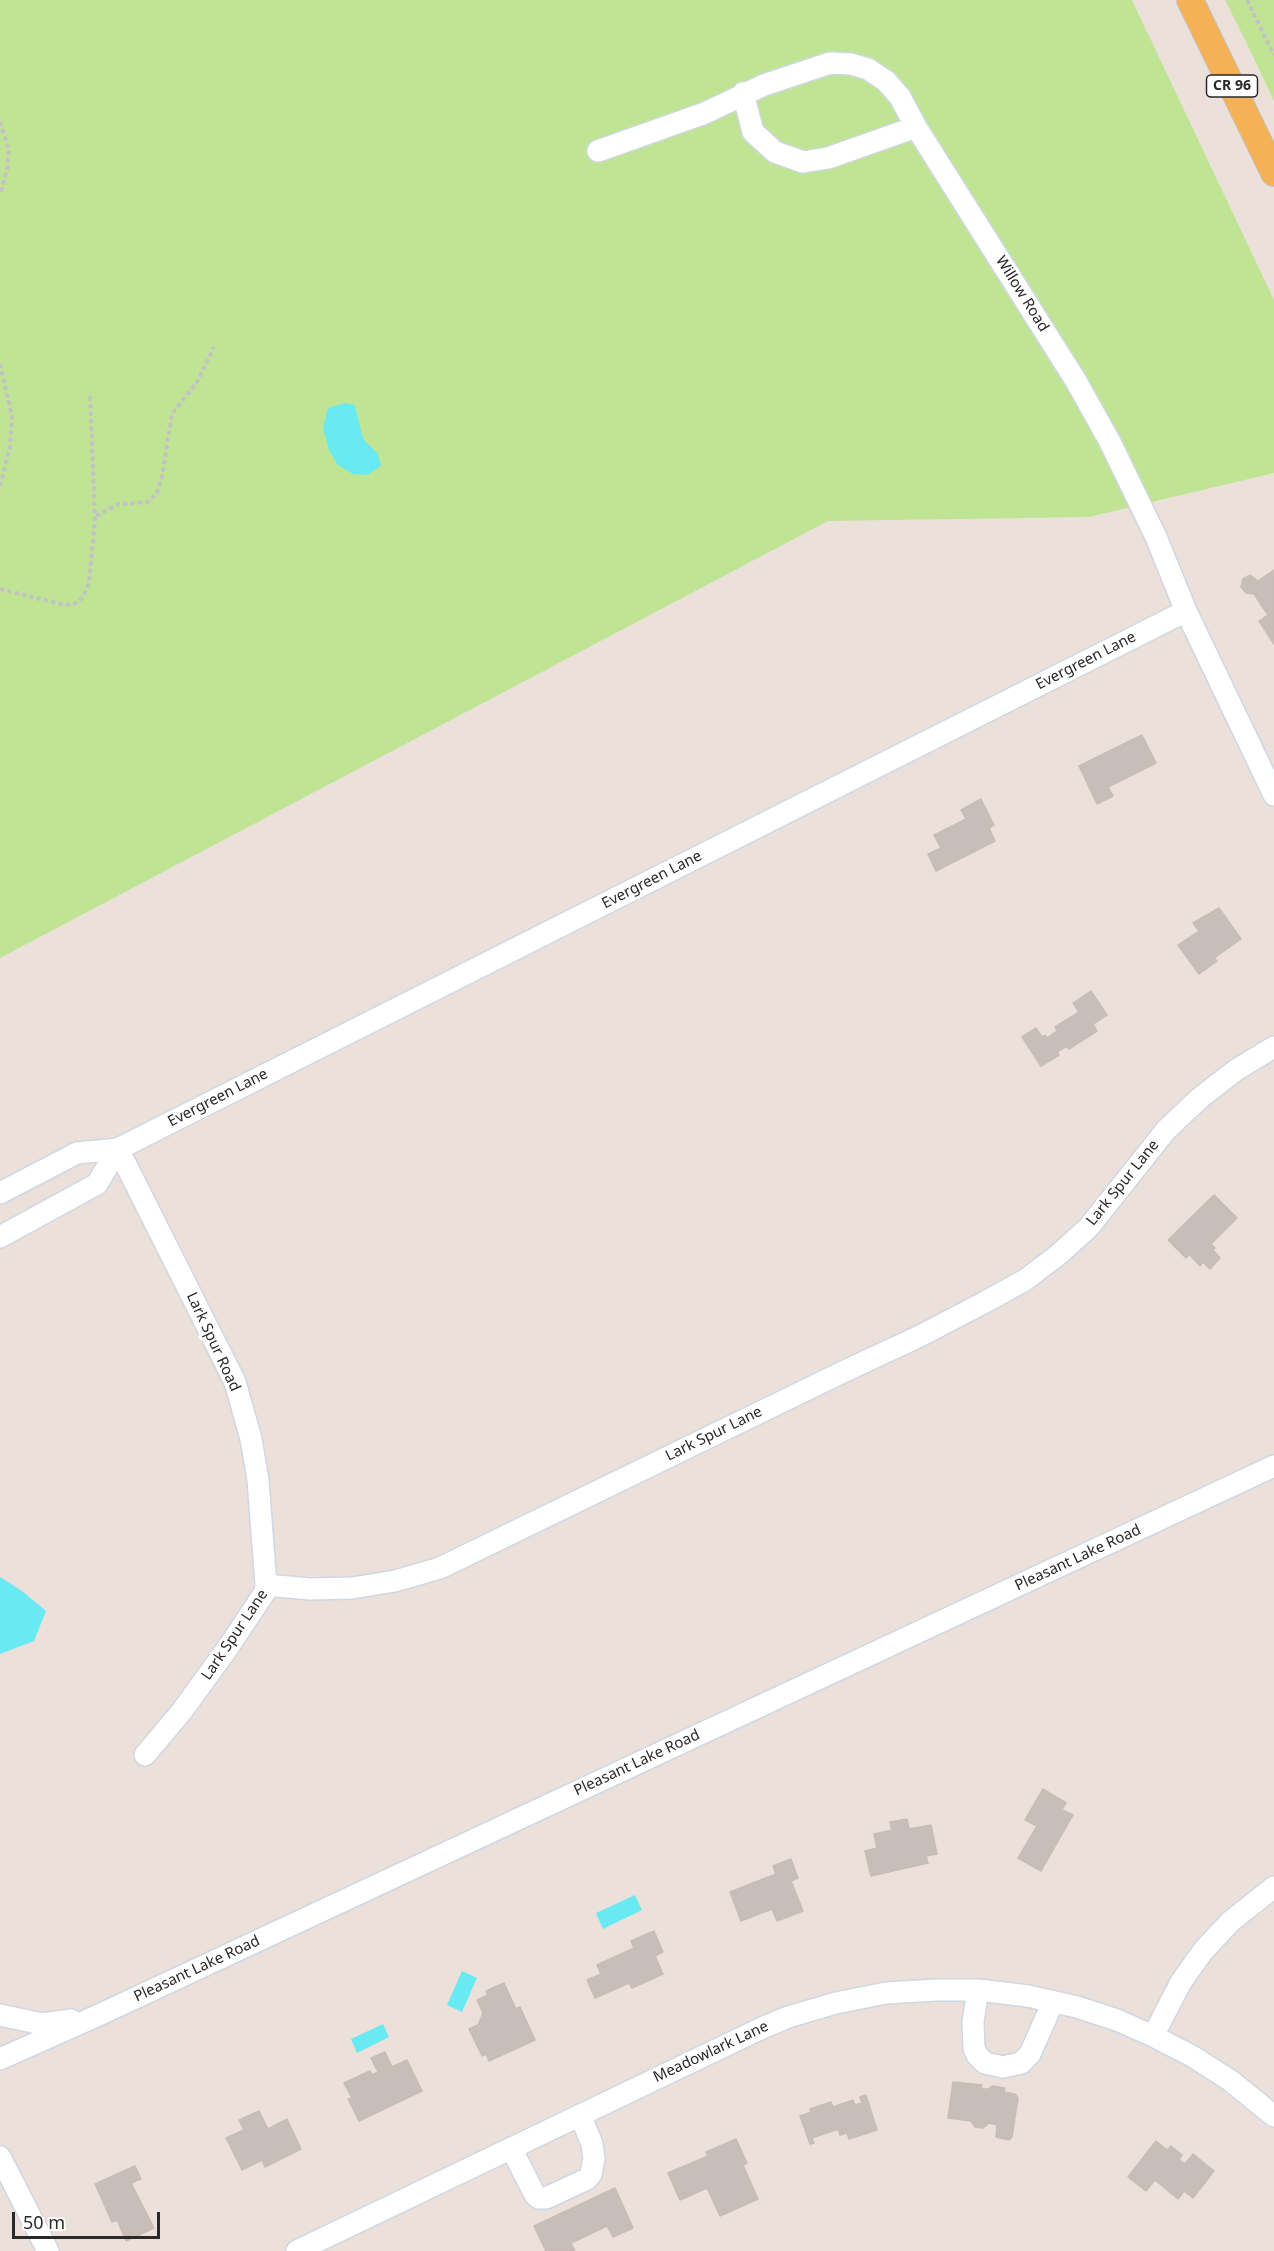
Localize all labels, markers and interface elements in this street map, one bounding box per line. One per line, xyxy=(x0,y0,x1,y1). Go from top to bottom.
road number: CR 96 xyxy=(1206,75,1258,97)
street label: Willow Road xyxy=(992,253,1052,335)
street label: Evergreen Lane xyxy=(1033,628,1139,694)
street label: Evergreen Lane xyxy=(599,847,705,913)
street label: Evergreen Lane xyxy=(165,1065,271,1131)
street label: Lark Spur Lane xyxy=(1083,1136,1163,1230)
street label: Lark Spur Road xyxy=(182,1290,244,1394)
street label: Lark Spur Lane xyxy=(663,1403,765,1465)
street label: Pleasant Lake Road xyxy=(1012,1521,1144,1595)
street label: Lark Spur Lane xyxy=(198,1586,272,1684)
street label: Pleasant Lake Road xyxy=(571,1726,703,1800)
street label: Pleasant Lake Road xyxy=(131,1932,263,2006)
street label: Meadowlark Lane xyxy=(651,2018,771,2086)
scale bar xyxy=(15,2200,164,2238)
text: 50 m xyxy=(23,2210,65,2234)

